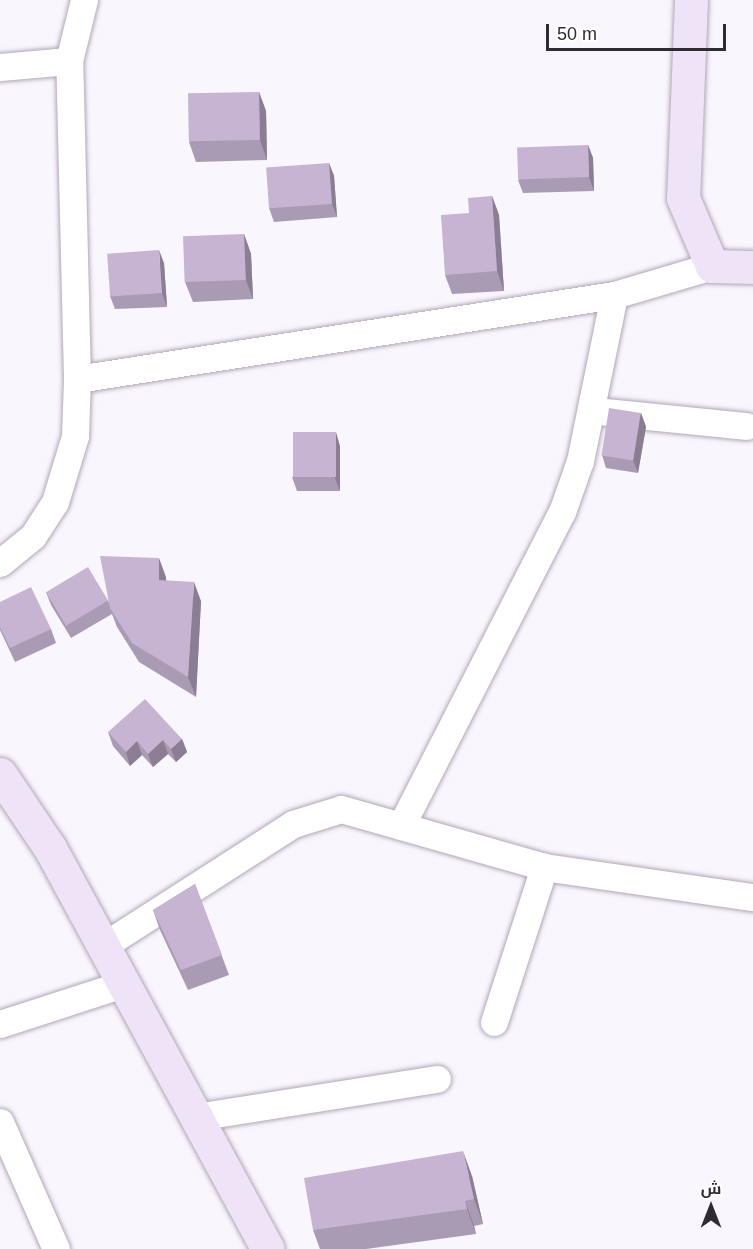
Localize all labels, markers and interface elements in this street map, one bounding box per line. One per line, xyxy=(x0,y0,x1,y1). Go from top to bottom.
scale bar xyxy=(549,12,729,50)
text: 50 m xyxy=(557,24,597,44)
north arrow xyxy=(681,1177,741,1237)
text: ش xyxy=(701,1180,721,1197)

